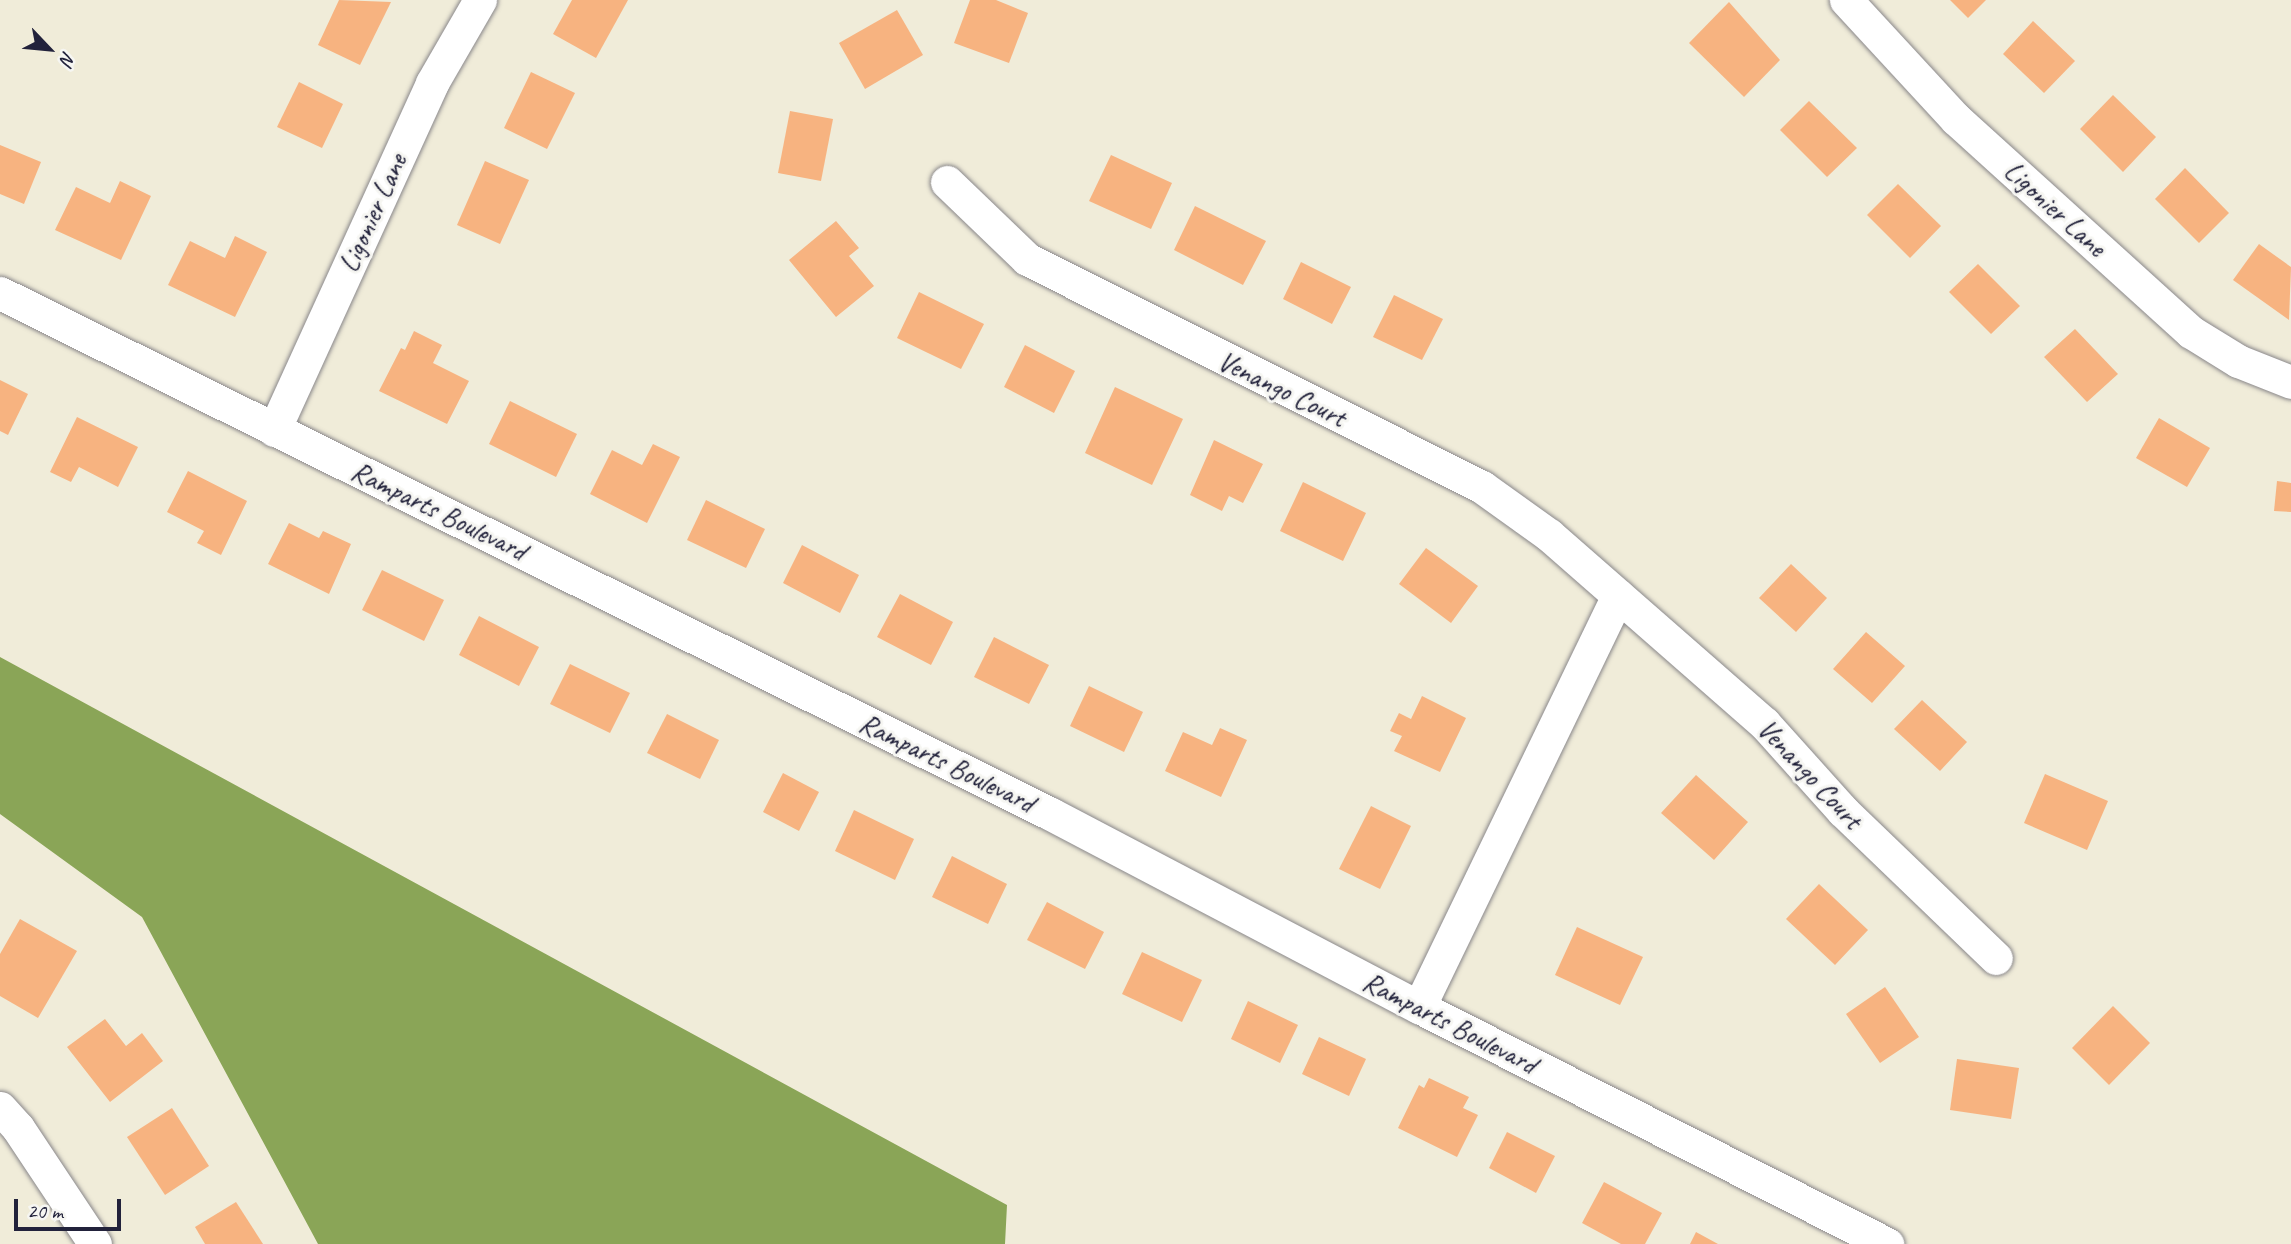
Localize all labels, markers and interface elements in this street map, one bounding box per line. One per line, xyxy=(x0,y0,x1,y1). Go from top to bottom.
north arrow xyxy=(14,14,84,84)
text: N xyxy=(55,48,81,69)
street label: Ligonier Lane xyxy=(332,148,414,278)
street label: Ligonier Lane xyxy=(1997,154,2113,264)
street label: Venango Court xyxy=(1213,344,1351,434)
street label: Ramparts Boulevard xyxy=(346,454,532,568)
street label: Ramparts Boulevard xyxy=(854,706,1040,820)
street label: Venango Court xyxy=(1751,712,1869,836)
street label: Ramparts Boulevard xyxy=(1357,965,1543,1081)
scale bar xyxy=(18,1184,124,1228)
text: 20 m xyxy=(27,1198,63,1224)

